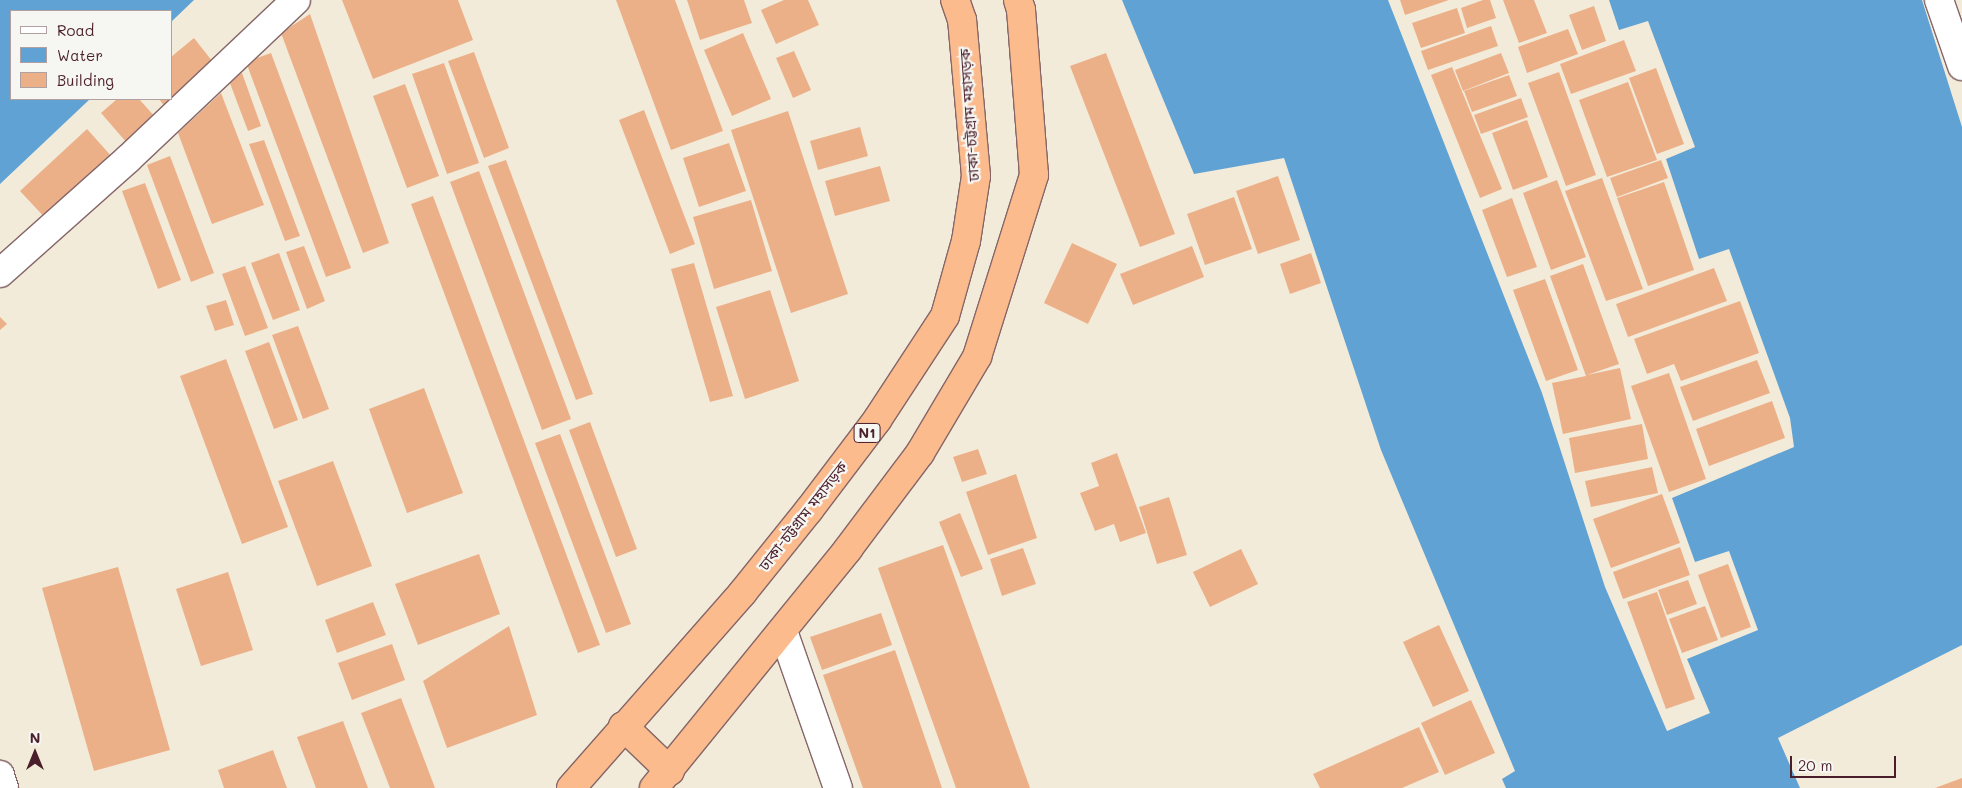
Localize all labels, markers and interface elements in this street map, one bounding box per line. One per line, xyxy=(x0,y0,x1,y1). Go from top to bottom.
legend xyxy=(10,10,172,100)
text: Road xyxy=(57,20,94,40)
text: Water xyxy=(57,45,103,65)
street label: ঢাকা-চট্টগ্রাম মহাসড়ক xyxy=(955,48,983,182)
text: Building xyxy=(57,70,114,90)
road number: N1 xyxy=(853,422,881,444)
street label: ঢাকা-চট্টগ্রাম মহাসড়ক xyxy=(755,458,851,574)
north arrow xyxy=(10,728,60,778)
text: N xyxy=(30,728,40,747)
scale bar xyxy=(1792,746,1898,778)
text: 20 m xyxy=(1798,755,1832,775)

